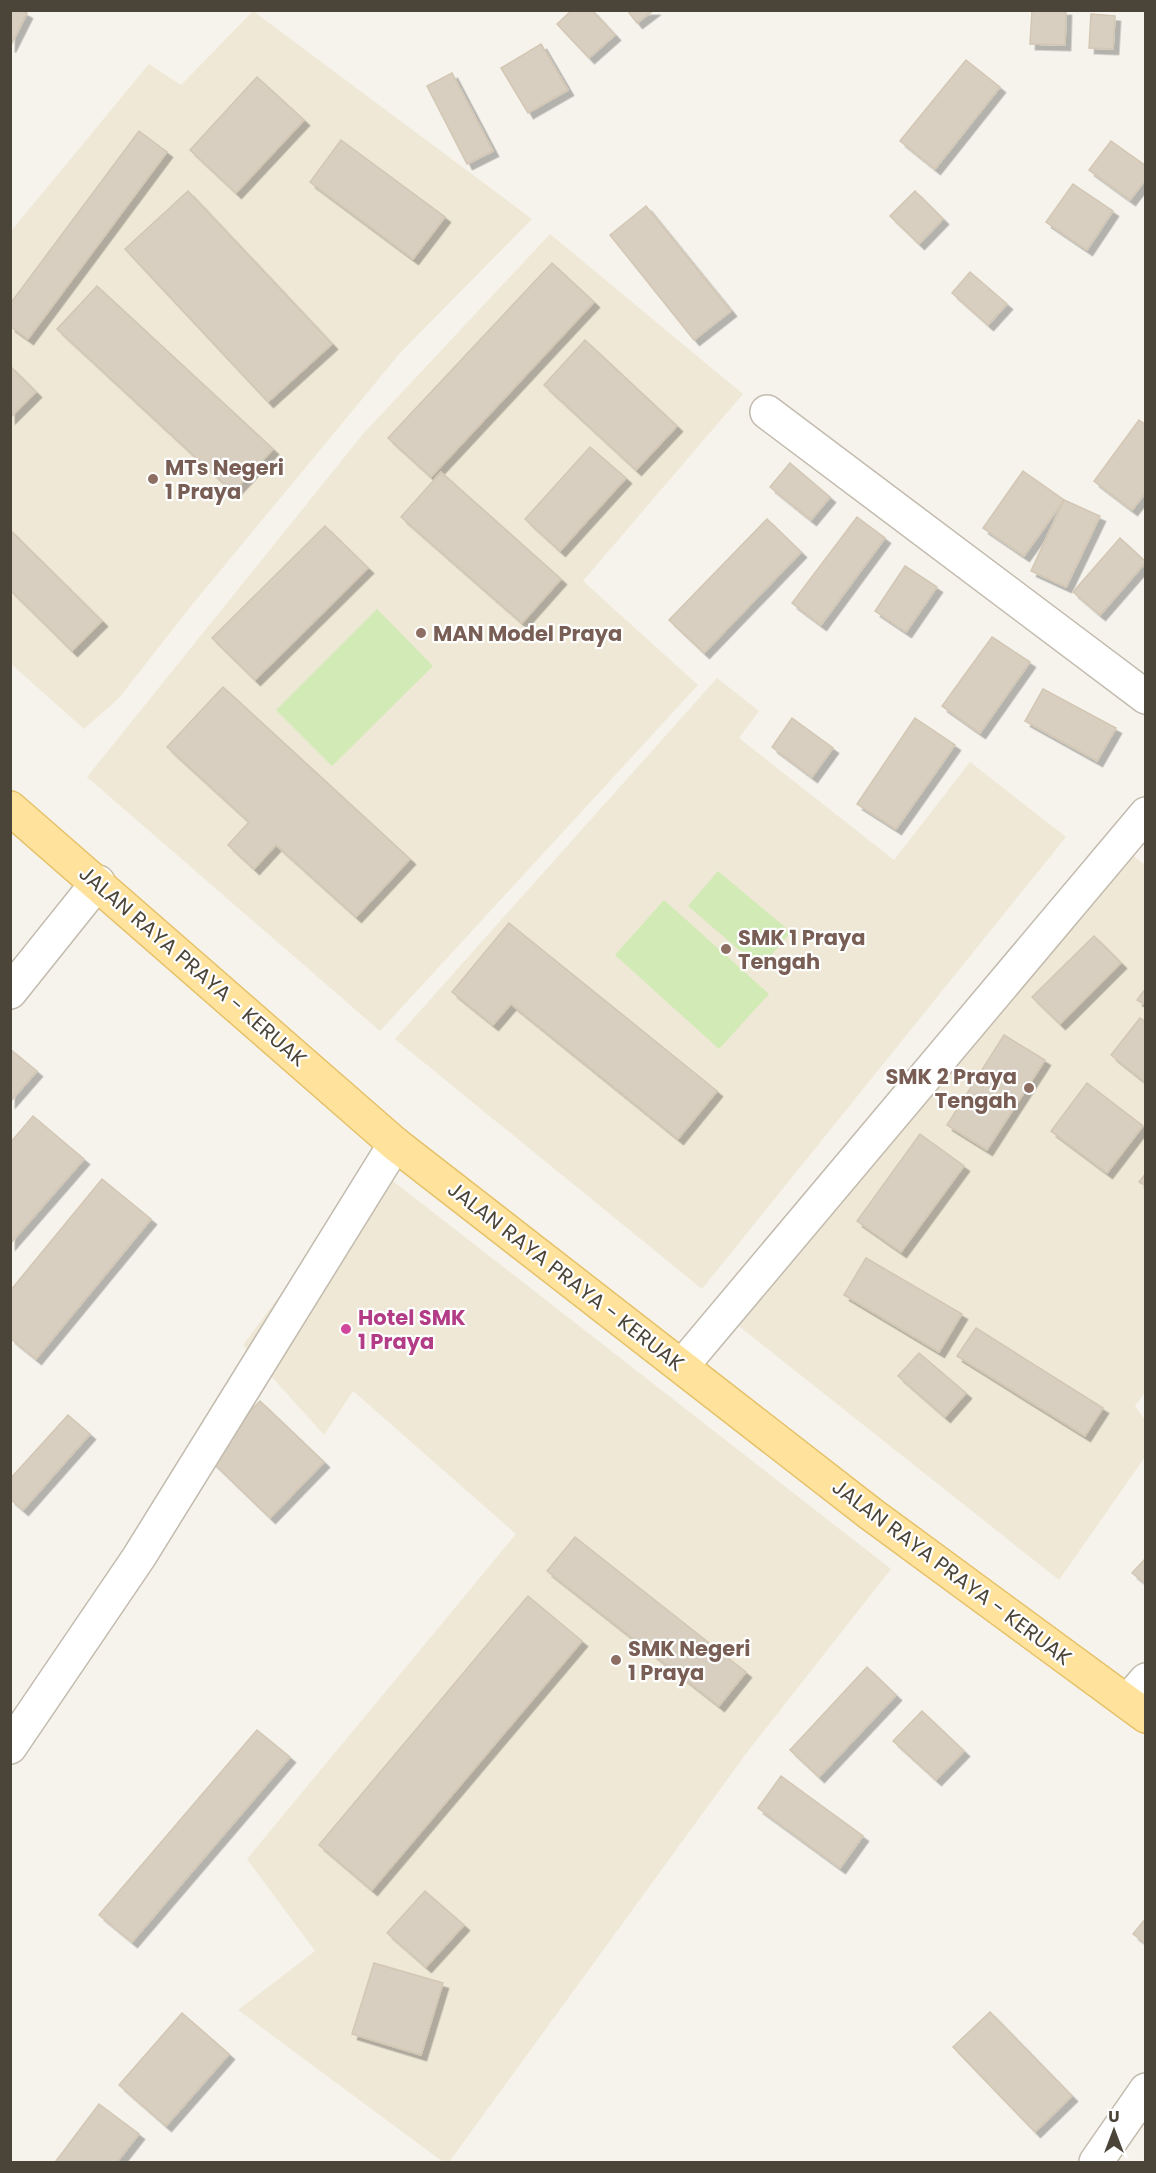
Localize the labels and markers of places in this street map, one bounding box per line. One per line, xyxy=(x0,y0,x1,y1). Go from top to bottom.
place label: MTs Negeri 1 Praya xyxy=(165,453,284,506)
marker: MTs Negeri 1 Praya xyxy=(146,472,160,486)
place label: MAN Model Praya xyxy=(433,619,622,648)
marker: MAN Model Praya xyxy=(414,626,428,640)
place label: SMK 1 Praya Tengah xyxy=(738,923,866,976)
marker: SMK 1 Praya Tengah xyxy=(719,942,733,956)
place label: SMK 2 Praya Tengah xyxy=(885,1062,1017,1115)
marker: SMK 2 Praya Tengah xyxy=(1022,1081,1036,1095)
place label: Hotel SMK 1 Praya xyxy=(358,1303,466,1356)
marker: Hotel SMK 1 Praya xyxy=(339,1322,353,1336)
place label: SMK Negeri 1 Praya xyxy=(628,1634,750,1687)
marker: SMK Negeri 1 Praya xyxy=(609,1653,623,1667)

